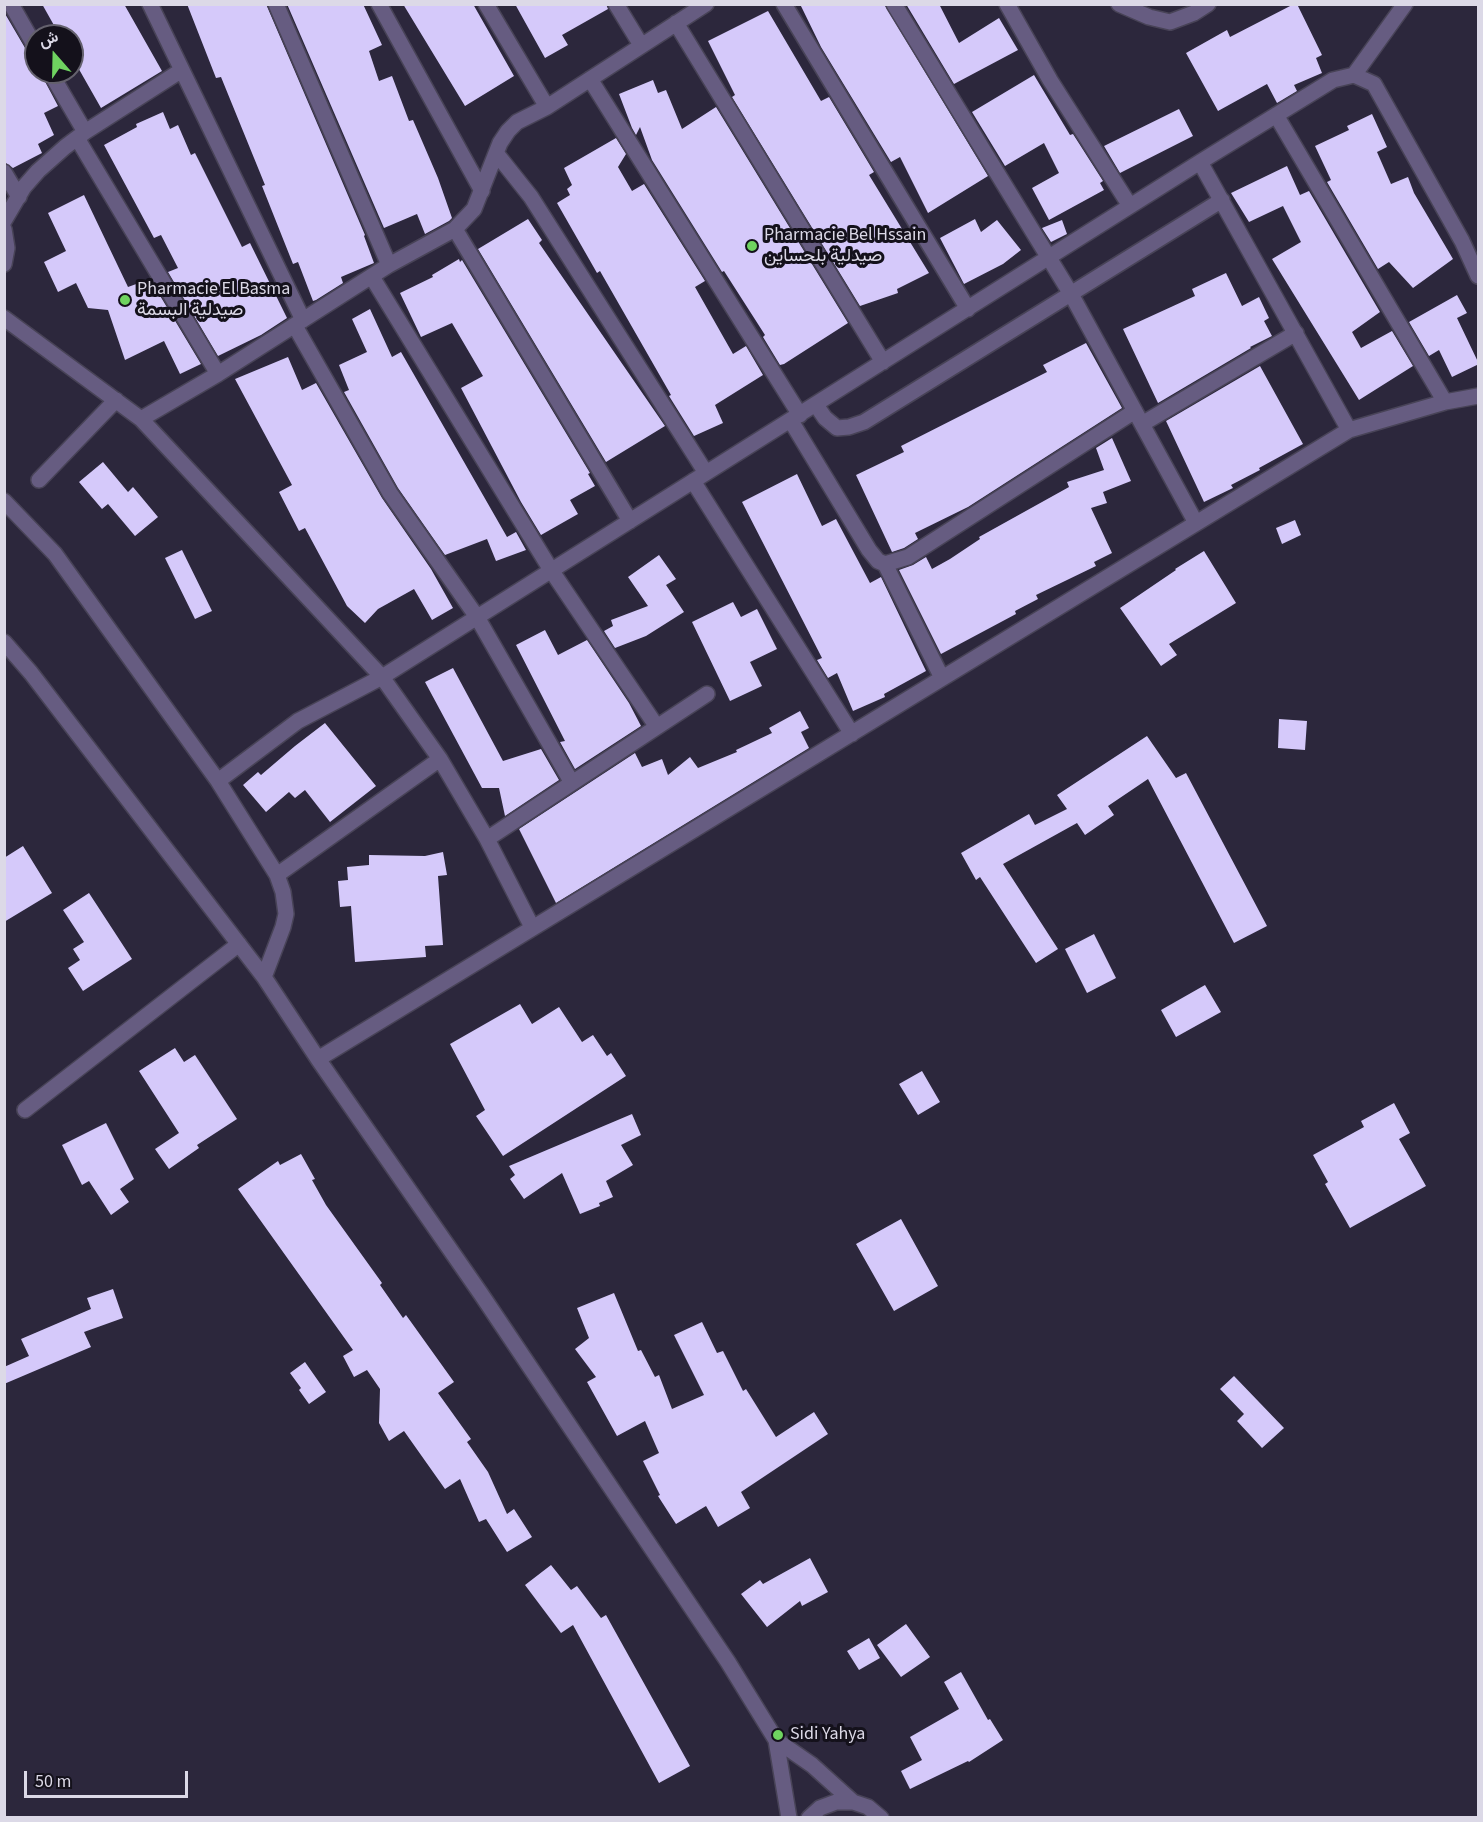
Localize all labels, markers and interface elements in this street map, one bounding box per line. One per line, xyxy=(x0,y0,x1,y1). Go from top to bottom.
north arrow xyxy=(24,24,84,84)
text: ش xyxy=(36,25,61,53)
place label: Pharmacie Bel Hssain صيدلية بلحساين xyxy=(764,225,926,268)
marker: Pharmacie Bel Hssain صيدلية بلحساين xyxy=(745,239,759,253)
place label: Pharmacie El Basma صيدلية البسمة xyxy=(137,279,290,322)
marker: Pharmacie El Basma صيدلية البسمة xyxy=(118,293,132,307)
place label: Sidi Yahya xyxy=(790,1724,865,1746)
marker: Sidi Yahya xyxy=(771,1728,785,1742)
scale bar xyxy=(27,1759,190,1797)
text: 50 m xyxy=(35,1769,71,1794)

